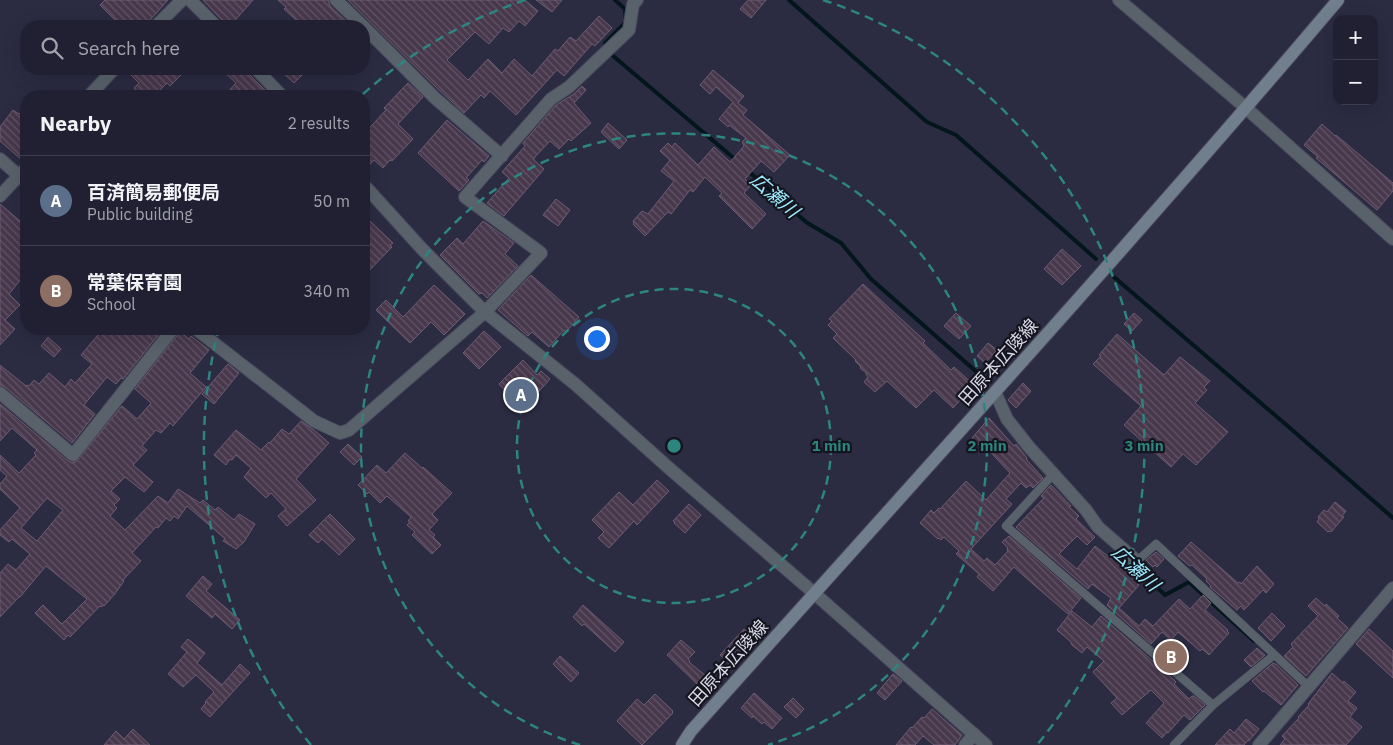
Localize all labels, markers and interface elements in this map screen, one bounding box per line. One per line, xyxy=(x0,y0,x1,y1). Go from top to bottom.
map controls xyxy=(1333,15,1378,105)
button: + xyxy=(1333,15,1378,60)
search box xyxy=(20,20,370,75)
icon: search xyxy=(38,34,66,62)
text: Search here xyxy=(78,36,180,60)
button: − xyxy=(1333,60,1378,105)
text: Nearby xyxy=(40,109,111,137)
text: 2 results xyxy=(287,113,350,133)
water label: 広瀬川 xyxy=(746,167,806,224)
text: 百済簡易郵便局 xyxy=(87,180,220,204)
text: A xyxy=(51,191,61,211)
text: 50 m xyxy=(313,191,350,211)
text: Public building xyxy=(87,204,193,224)
text: 常葉保育園 xyxy=(87,270,182,294)
text: B xyxy=(51,281,61,301)
text: 340 m xyxy=(303,281,350,301)
text: School xyxy=(87,294,136,314)
street label: 田原本広陵線 xyxy=(953,314,1043,410)
your location xyxy=(584,326,610,352)
pin: A xyxy=(505,376,537,414)
text: 1 min xyxy=(811,436,851,455)
text: 2 min xyxy=(967,436,1007,455)
text: 3 min xyxy=(1124,436,1164,455)
centre of rings xyxy=(665,437,683,455)
water label: 広瀬川 xyxy=(1107,540,1166,598)
street label: 田原本広陵線 xyxy=(683,615,773,711)
pin: B xyxy=(1155,638,1187,676)

